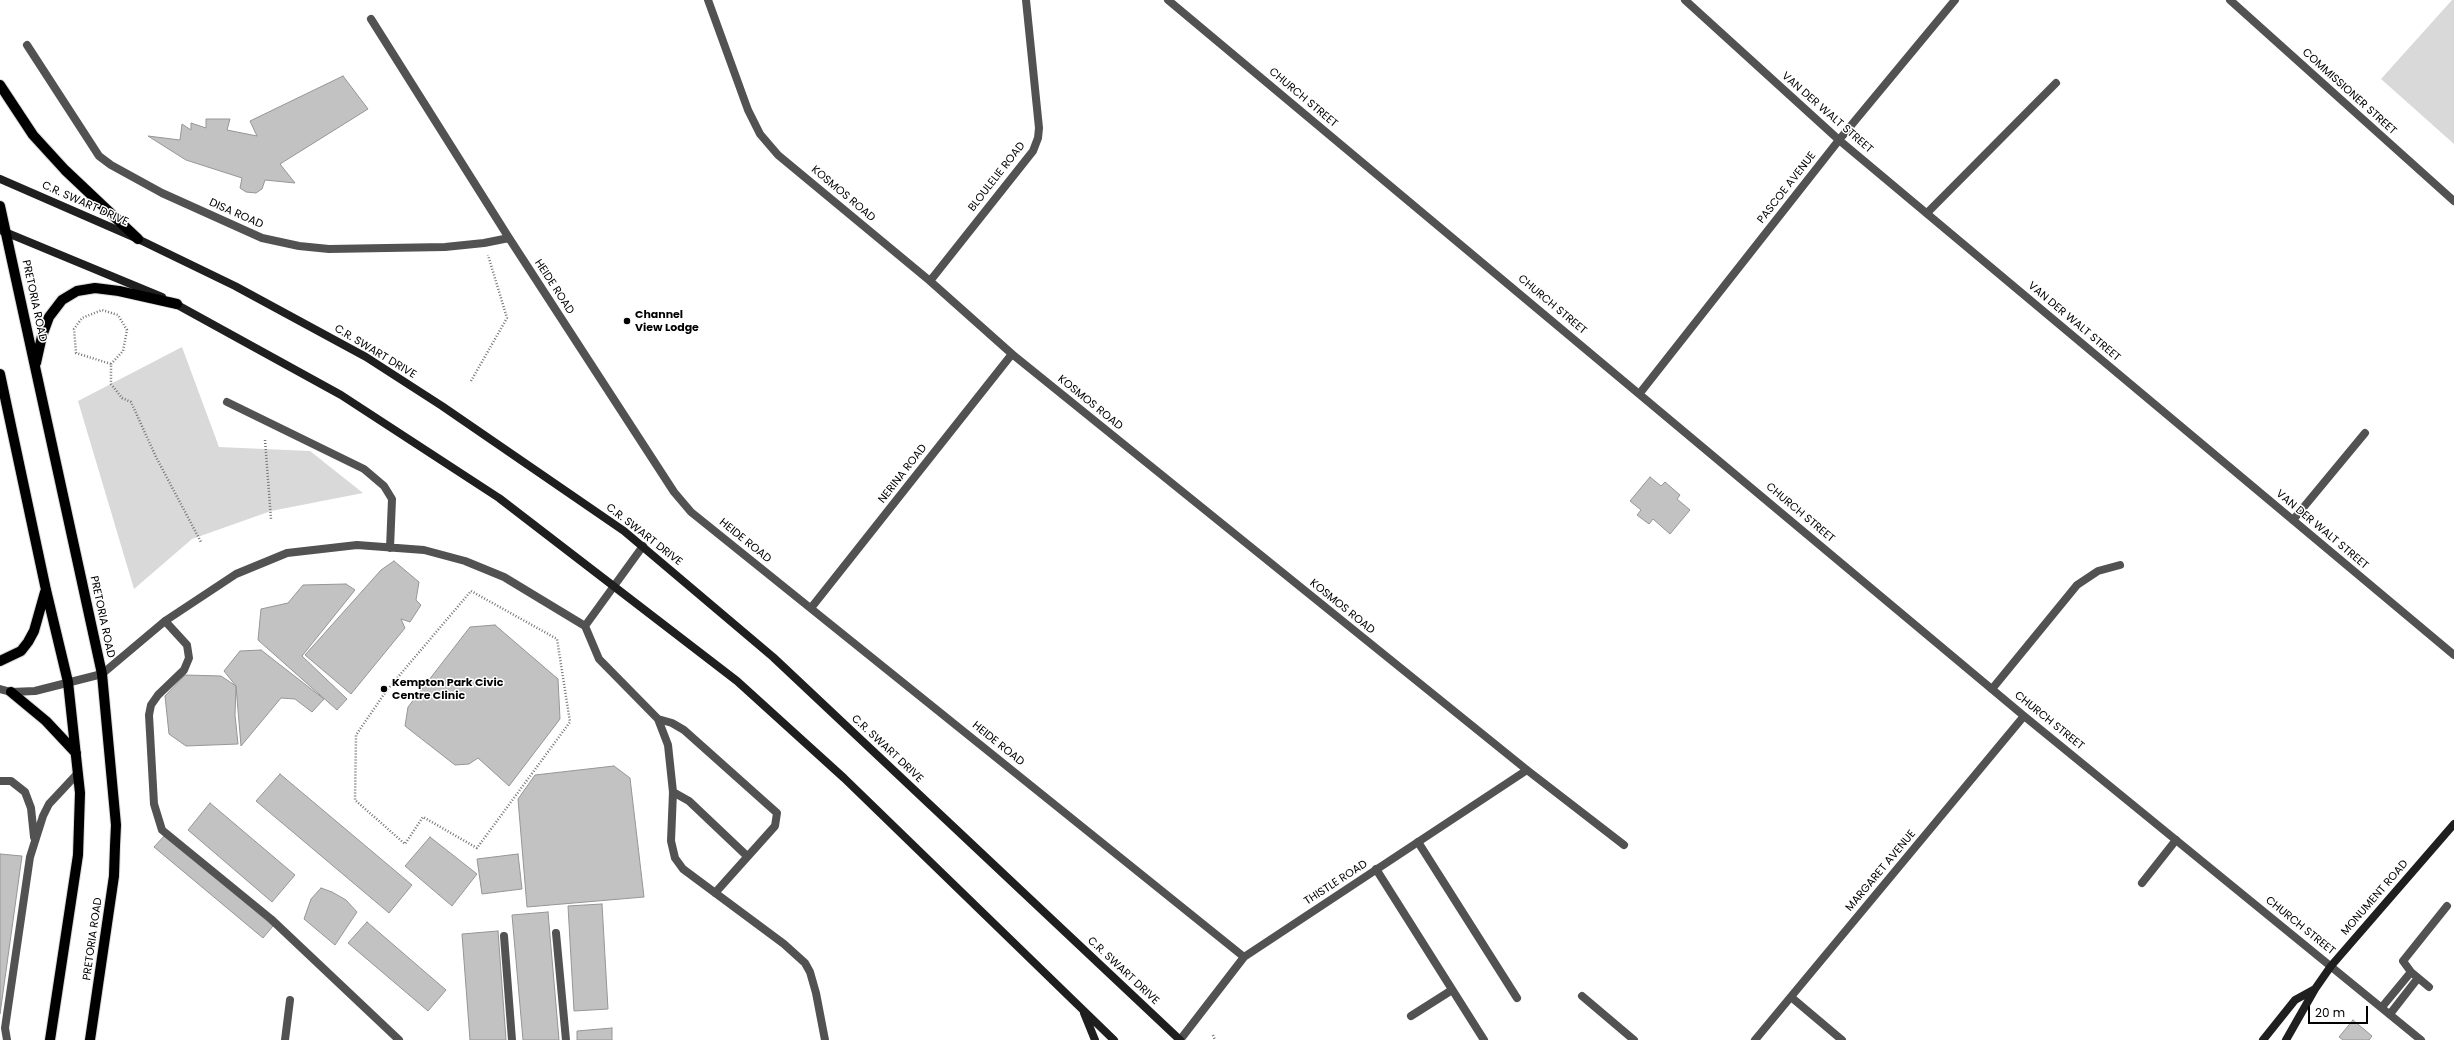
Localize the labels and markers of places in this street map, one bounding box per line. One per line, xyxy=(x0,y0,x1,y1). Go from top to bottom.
place label: Channel View Lodge xyxy=(635,308,699,334)
marker: Channel View Lodge xyxy=(622,316,632,326)
place label: Kempton Park Civic Centre Clinic xyxy=(392,676,503,702)
marker: Kempton Park Civic Centre Clinic xyxy=(379,684,389,694)

